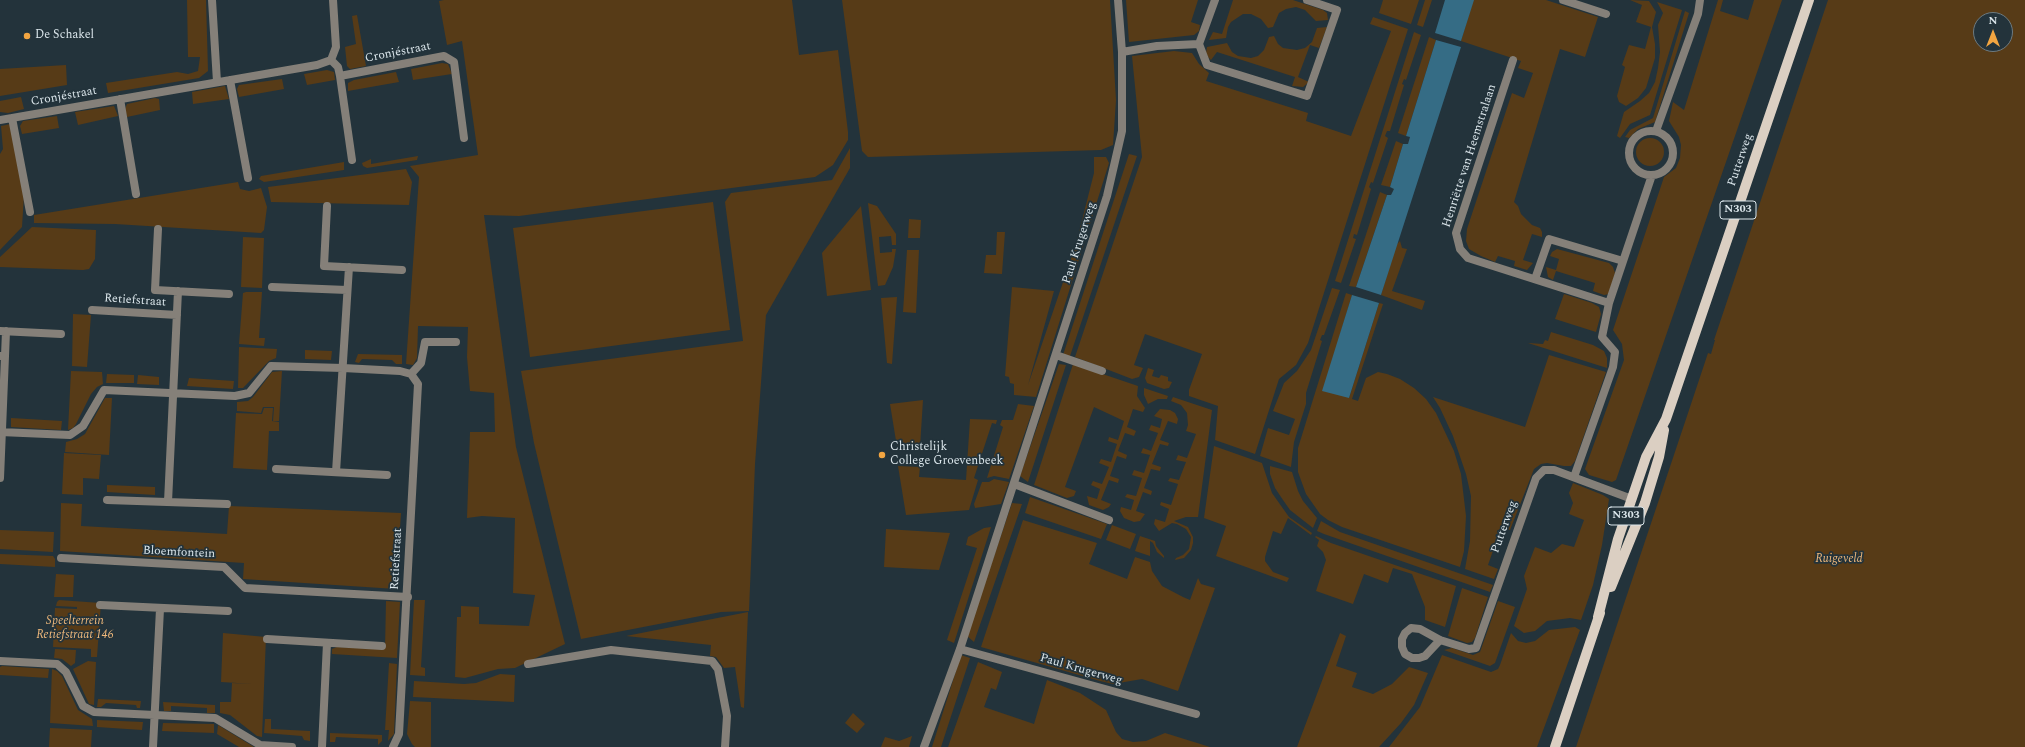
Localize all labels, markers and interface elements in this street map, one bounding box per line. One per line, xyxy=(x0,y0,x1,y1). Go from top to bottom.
north arrow xyxy=(1973,12,2013,52)
text: N xyxy=(1989,12,1997,29)
place label: De Schakel xyxy=(35,29,94,43)
marker: De Schakel xyxy=(22,31,32,41)
street label: Cronjéstraat xyxy=(364,40,432,66)
street label: Henriëtte van Heemstralaan xyxy=(1440,83,1500,229)
street label: Cronjéstraat xyxy=(30,84,98,110)
street label: Putterweg xyxy=(1725,132,1757,188)
street label: Paul Krugerweg xyxy=(1060,200,1100,286)
road number: N303 xyxy=(1720,201,1756,219)
street label: Retiefstraat xyxy=(104,292,166,310)
place label: Christelijk College Groevenbeek xyxy=(890,441,1003,469)
marker: Christelijk College Groevenbeek xyxy=(877,450,887,460)
street label: Putterweg xyxy=(1489,499,1521,555)
road number: N303 xyxy=(1608,507,1644,525)
street label: Retiefstraat xyxy=(388,528,406,590)
street label: Bloemfontein xyxy=(143,544,215,562)
park label: Ruigeveld xyxy=(1815,553,1863,567)
park label: Speelterrein Retiefstraat 146 xyxy=(36,615,114,643)
street label: Paul Krugerweg xyxy=(1038,651,1124,689)

